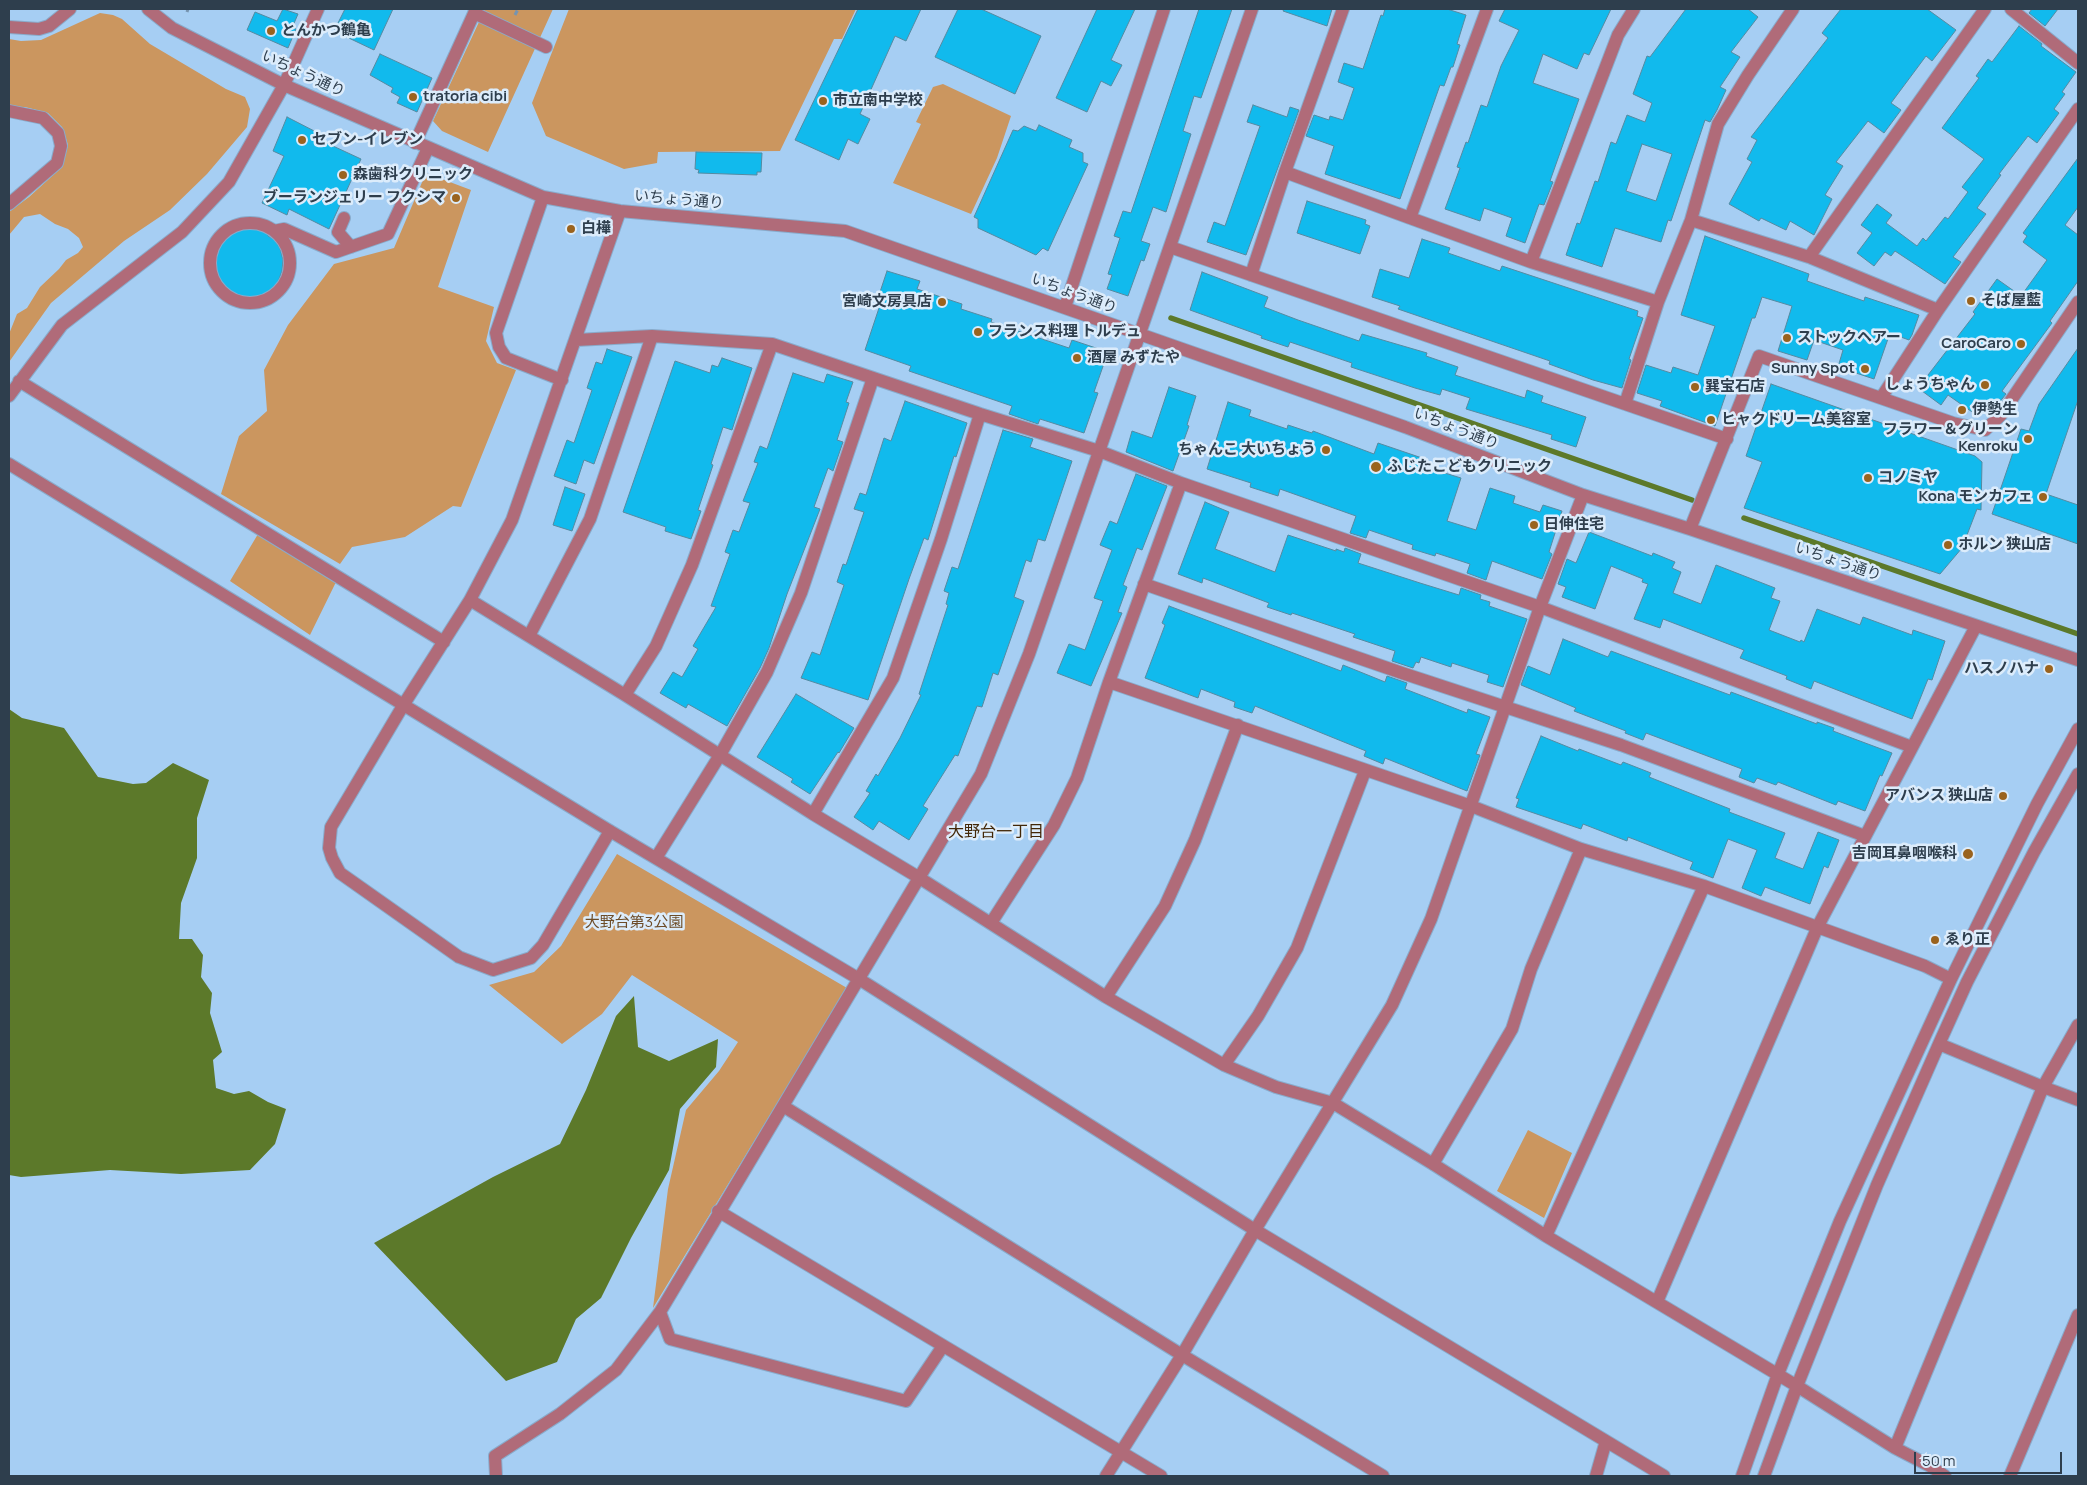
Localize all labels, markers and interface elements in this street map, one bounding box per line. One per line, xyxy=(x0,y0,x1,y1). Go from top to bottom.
place label: とんかつ鶴亀 xyxy=(281,22,371,40)
marker: とんかつ鶴亀 xyxy=(265,25,277,37)
street label: いちょう通り xyxy=(258,47,348,101)
place label: tratoria cibi xyxy=(423,88,507,106)
marker: tratoria cibi xyxy=(407,91,419,103)
place label: 市立南中学校 xyxy=(833,92,923,110)
marker: 市立南中学校 xyxy=(817,95,829,107)
place label: セブン-イレブン xyxy=(312,131,423,149)
marker: セブン-イレブン xyxy=(296,134,308,146)
place label: 森歯科クリニック xyxy=(353,166,473,184)
marker: 森歯科クリニック xyxy=(337,169,349,181)
street label: いちょう通り xyxy=(633,187,725,213)
place label: ブーランジェリー フクシマ xyxy=(263,189,446,207)
marker: ブーランジェリー フクシマ xyxy=(450,192,462,204)
place label: 白樺 xyxy=(581,220,611,238)
marker: 白樺 xyxy=(565,223,577,235)
street label: いちょう通り xyxy=(1029,270,1119,318)
place label: そば屋藍 xyxy=(1981,292,2041,310)
place label: 宮崎文房具店 xyxy=(842,293,932,311)
marker: そば屋藍 xyxy=(1965,295,1977,307)
marker: 宮崎文房具店 xyxy=(936,296,948,308)
place label: フランス料理 トルデュ xyxy=(988,323,1141,341)
marker: フランス料理 トルデュ xyxy=(972,326,984,338)
place label: ストックヘアー xyxy=(1797,329,1901,347)
marker: ストックヘアー xyxy=(1781,332,1793,344)
place label: CaroCaro xyxy=(1941,335,2011,353)
marker: CaroCaro xyxy=(2015,338,2027,350)
place label: 酒屋 みずたや xyxy=(1087,349,1180,367)
marker: 酒屋 みずたや xyxy=(1071,352,1083,364)
place label: Sunny Spot xyxy=(1771,360,1855,378)
marker: Sunny Spot xyxy=(1859,363,1871,375)
place label: しょうちゃん xyxy=(1885,376,1975,394)
place label: 巽宝石店 xyxy=(1705,378,1765,396)
marker: しょうちゃん xyxy=(1979,379,1991,391)
marker: 巽宝石店 xyxy=(1689,381,1701,393)
place label: 伊勢生 xyxy=(1972,401,2017,419)
street label: いちょう通り xyxy=(1411,404,1501,454)
marker: 伊勢生 xyxy=(1956,404,1968,416)
place label: ヒャクドリーム美容室 xyxy=(1721,411,1871,429)
marker: ヒャクドリーム美容室 xyxy=(1705,414,1717,426)
place label: フラワー＆グリーン Kenroku xyxy=(1883,421,2018,456)
marker: フラワー＆グリーン Kenroku xyxy=(2022,433,2034,445)
place label: ちゃんこ 大いちょう xyxy=(1178,441,1316,459)
marker: ちゃんこ 大いちょう xyxy=(1320,444,1332,456)
place label: ふじたこどもクリニック xyxy=(1387,458,1552,476)
marker: ふじたこどもクリニック xyxy=(1369,460,1383,474)
place label: コノミヤ xyxy=(1878,469,1938,487)
marker: コノミヤ xyxy=(1862,472,1874,484)
place label: Kona モンカフェ xyxy=(1919,488,2033,506)
marker: Kona モンカフェ xyxy=(2037,491,2049,503)
place label: 日伸住宅 xyxy=(1544,516,1604,534)
marker: 日伸住宅 xyxy=(1528,519,1540,531)
place label: ホルン 狭山店 xyxy=(1958,536,2051,554)
street label: いちょう通り xyxy=(1793,539,1883,585)
marker: ホルン 狭山店 xyxy=(1942,539,1954,551)
place label: ハスノハナ xyxy=(1964,660,2039,678)
marker: ハスノハナ xyxy=(2043,663,2055,675)
place label: アバンス 狭山店 xyxy=(1885,787,1993,805)
marker: アバンス 狭山店 xyxy=(1997,790,2009,802)
district label: 大野台一丁目 xyxy=(948,823,1044,843)
place label: 吉岡耳鼻咽喉科 xyxy=(1852,845,1957,863)
marker: 吉岡耳鼻咽喉科 xyxy=(1961,847,1975,861)
park label: 大野台第3公園 xyxy=(585,914,683,932)
place label: ゑり正 xyxy=(1945,931,1990,949)
marker: ゑり正 xyxy=(1929,934,1941,946)
scale bar xyxy=(1917,1442,2064,1474)
text: 50 m xyxy=(1922,1450,1956,1471)

